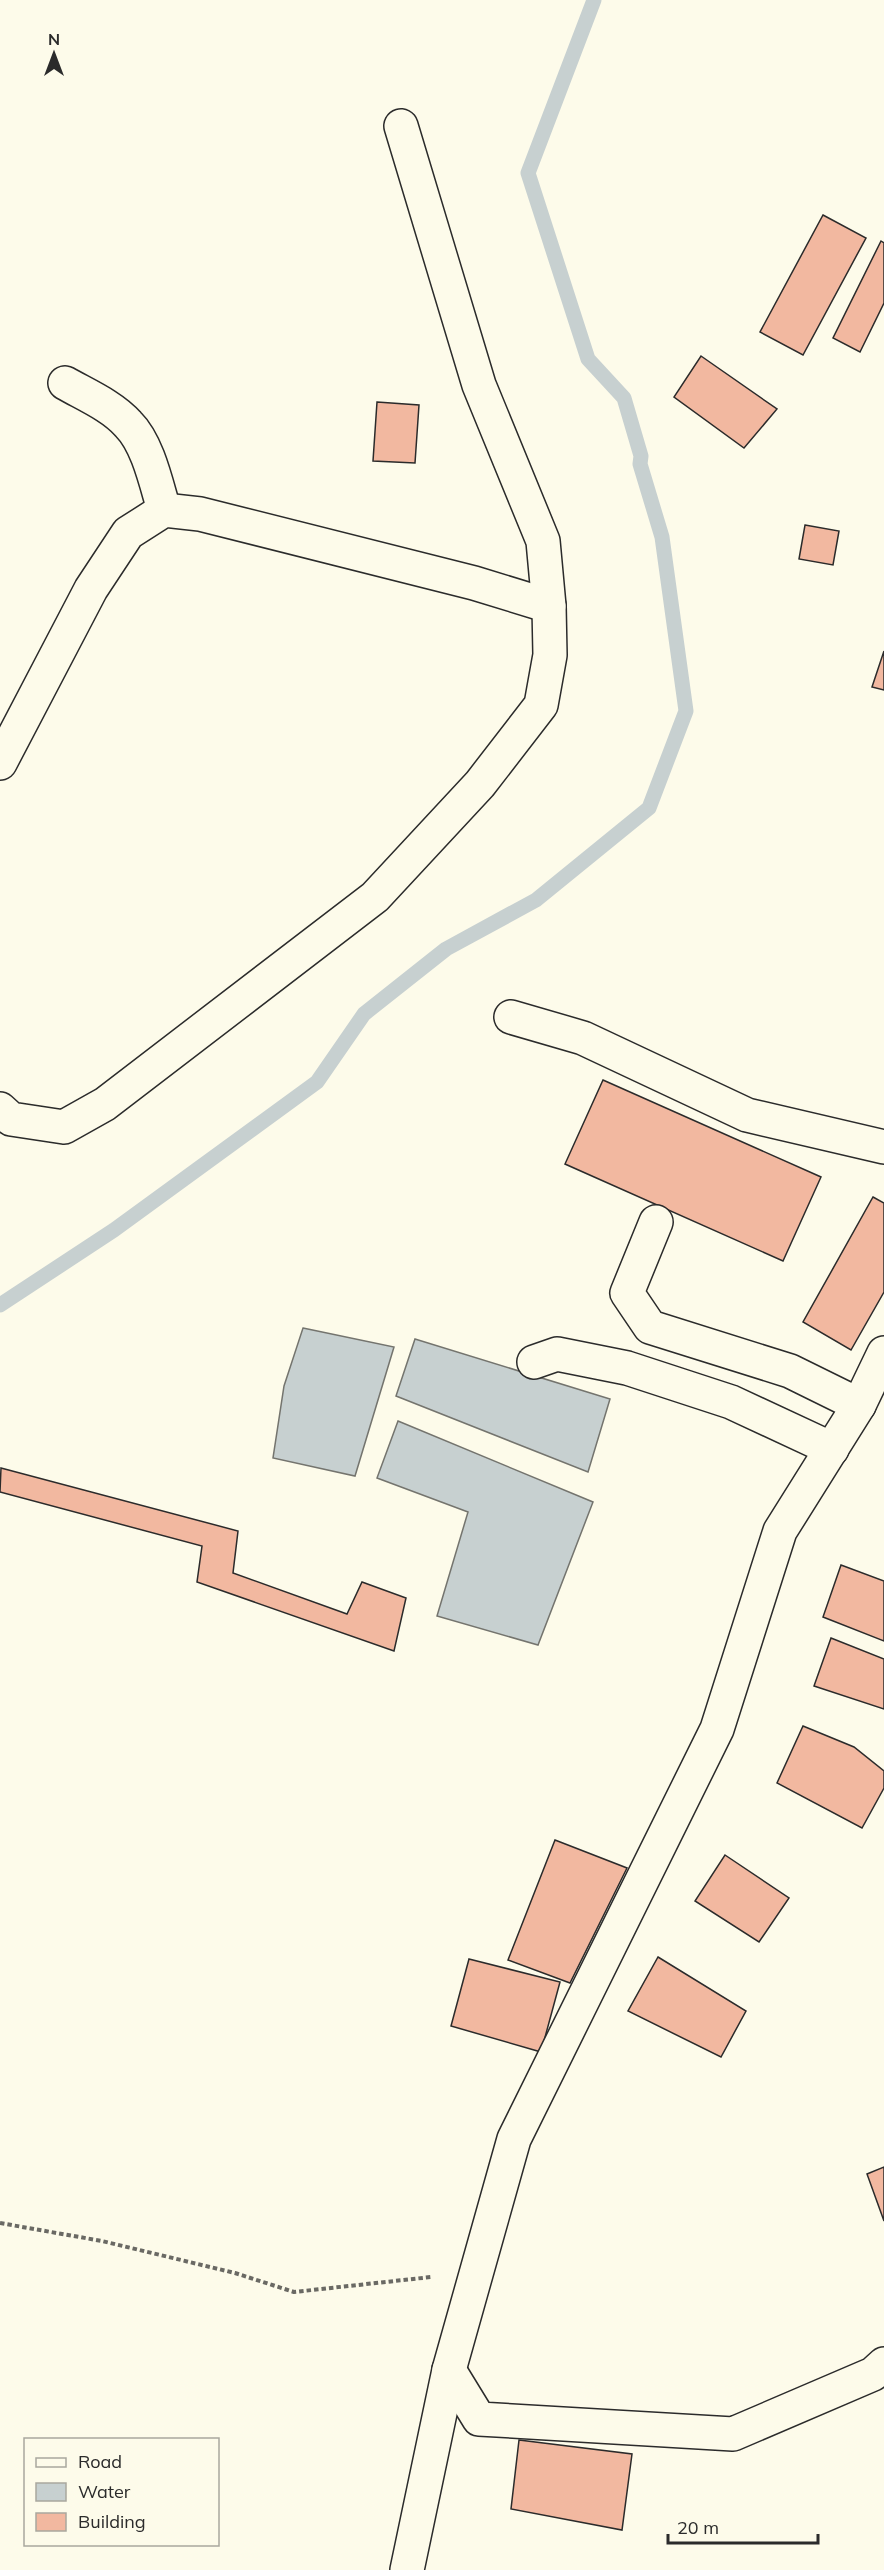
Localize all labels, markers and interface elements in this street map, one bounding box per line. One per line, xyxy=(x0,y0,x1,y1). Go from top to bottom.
north arrow xyxy=(24,24,84,84)
text: N xyxy=(48,29,60,49)
legend xyxy=(24,2438,219,2546)
text: Road xyxy=(78,2450,122,2473)
text: Water xyxy=(78,2480,131,2503)
scale bar xyxy=(668,2507,818,2545)
text: Building xyxy=(78,2510,146,2533)
text: 20 m xyxy=(677,2516,719,2539)

